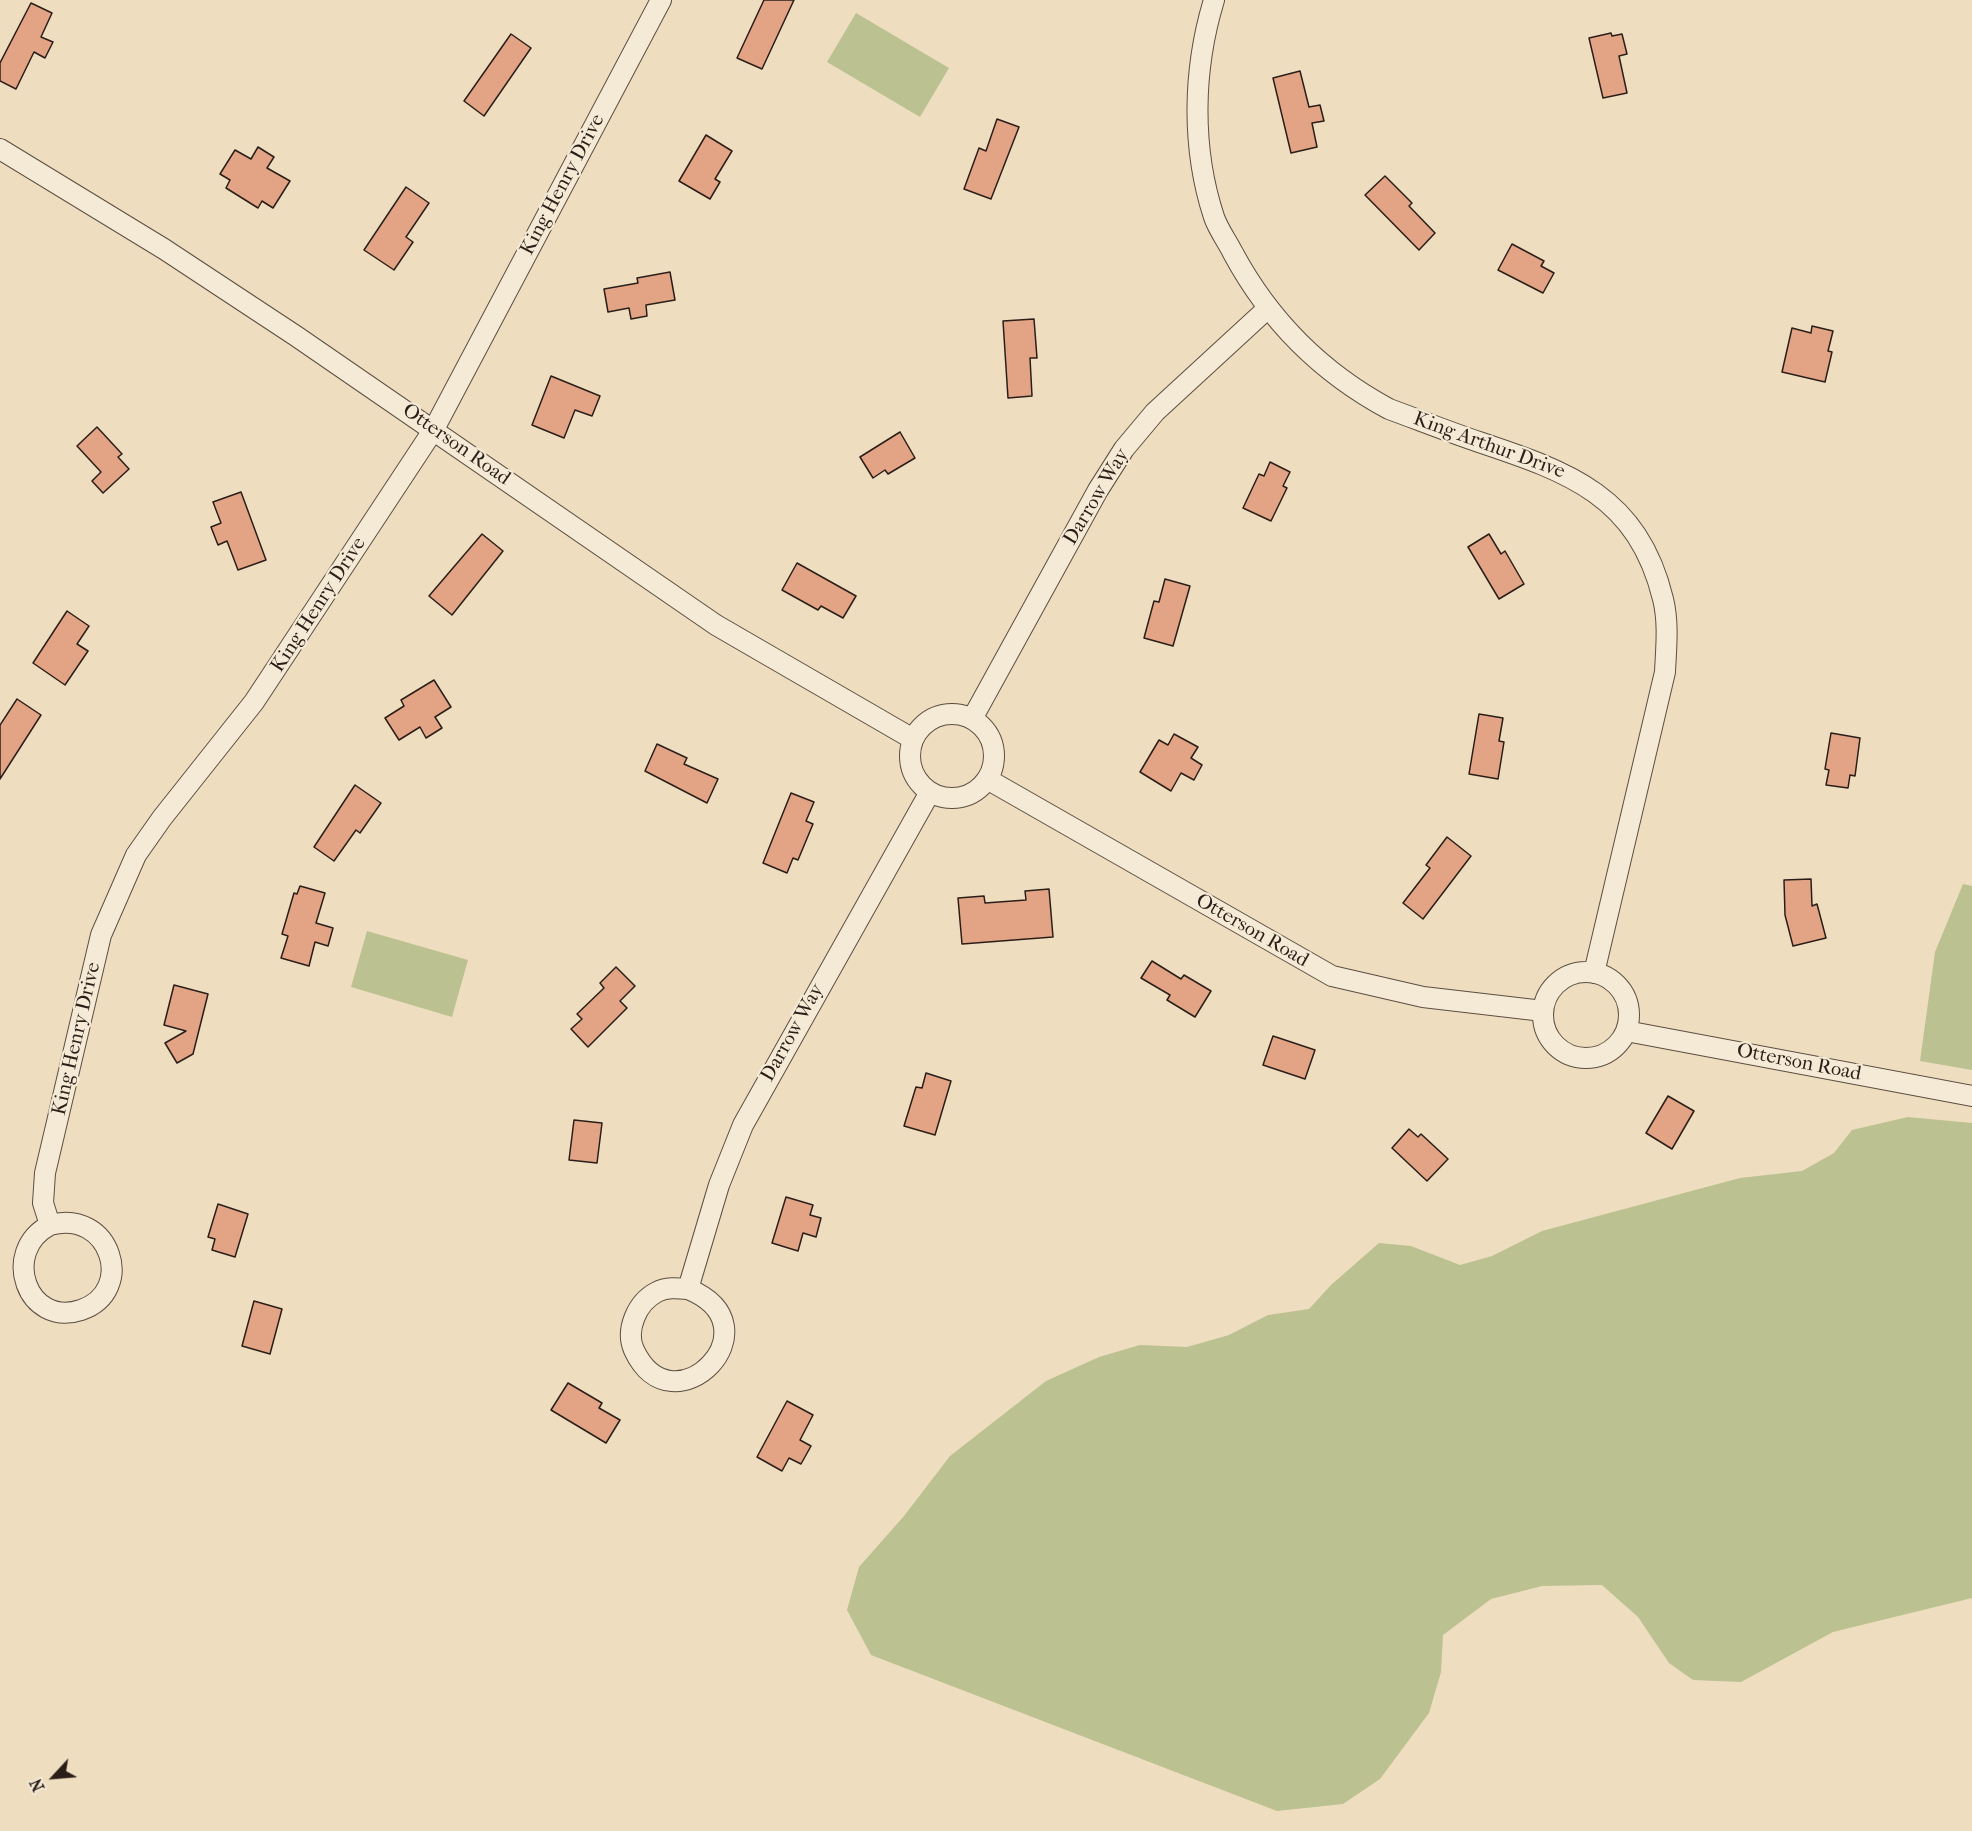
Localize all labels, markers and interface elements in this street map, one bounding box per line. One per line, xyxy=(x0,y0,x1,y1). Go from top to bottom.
street label: King Henry Drive xyxy=(516,110,610,260)
street label: Otterson Road xyxy=(397,399,515,491)
street label: King Arthur Drive xyxy=(1410,407,1568,485)
street label: Darrow Way xyxy=(1059,444,1135,550)
street label: King Henry Drive xyxy=(266,533,372,677)
street label: Otterson Road xyxy=(1191,889,1313,973)
street label: King Henry Drive xyxy=(48,960,106,1118)
street label: Darrow Way xyxy=(756,980,830,1086)
street label: Otterson Road xyxy=(1735,1039,1863,1087)
north arrow xyxy=(24,1747,84,1807)
text: N xyxy=(26,1775,49,1795)

